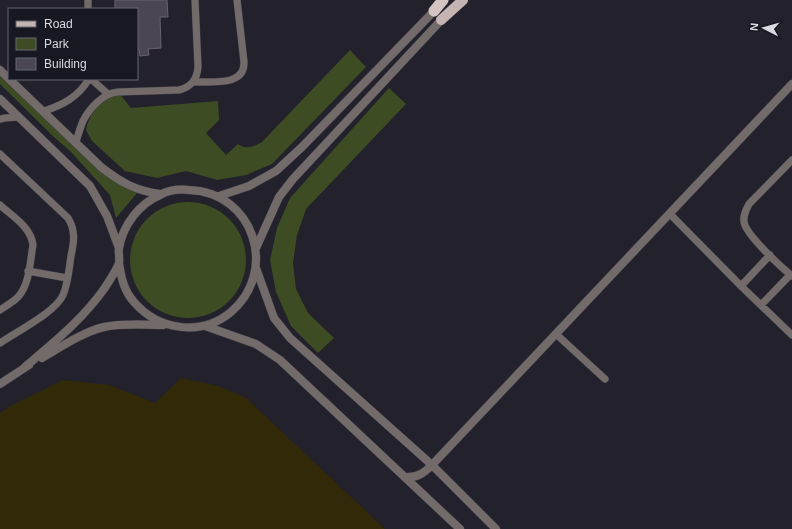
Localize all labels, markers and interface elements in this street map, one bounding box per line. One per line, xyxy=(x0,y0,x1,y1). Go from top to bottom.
legend xyxy=(8,8,138,80)
north arrow xyxy=(744,8,784,48)
text: Road xyxy=(44,17,73,31)
text: N xyxy=(748,22,760,32)
text: Park xyxy=(44,37,70,51)
text: Building xyxy=(44,57,87,71)

